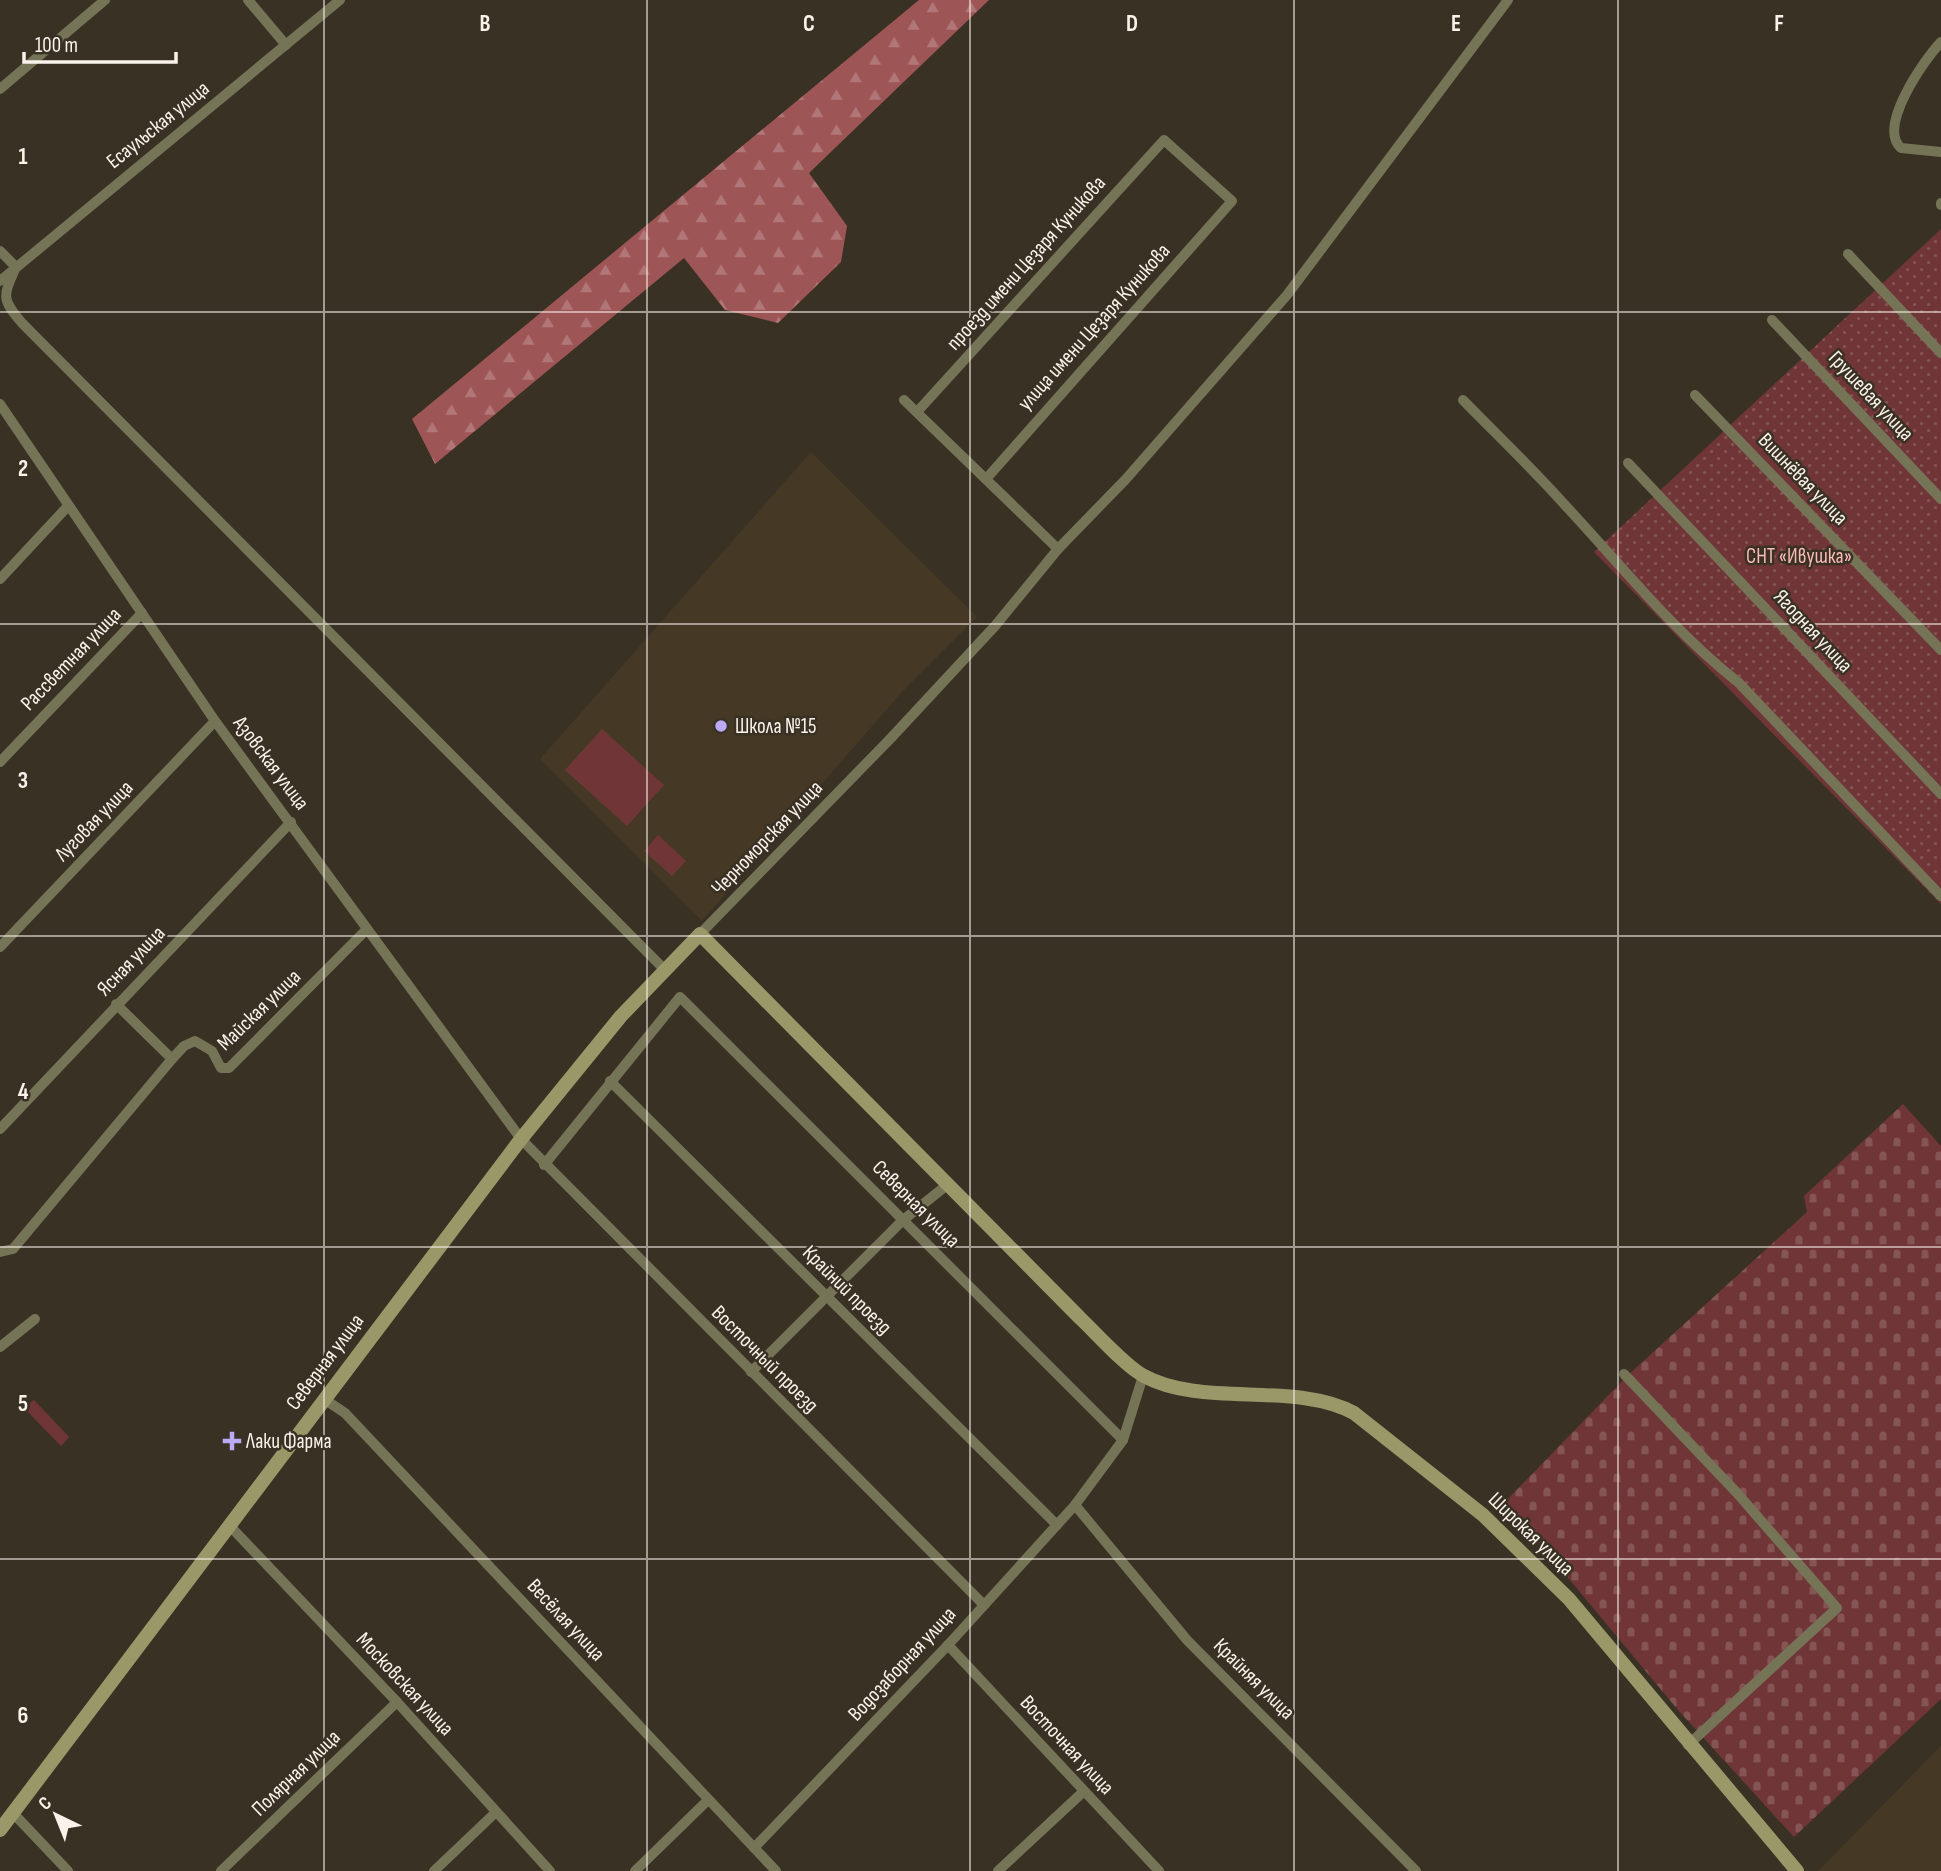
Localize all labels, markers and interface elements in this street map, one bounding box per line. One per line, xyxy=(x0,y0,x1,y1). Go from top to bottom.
text: B xyxy=(480,10,491,38)
text: C xyxy=(803,10,815,38)
text: D xyxy=(1126,10,1138,38)
text: E xyxy=(1451,10,1461,38)
text: F xyxy=(1774,10,1784,38)
scale bar xyxy=(24,21,177,65)
text: 100 m xyxy=(35,33,78,58)
street label: Есаульская улица xyxy=(102,76,214,174)
text: 1 xyxy=(18,143,28,171)
street label: проезд имени Цезаря Куникова xyxy=(941,171,1111,355)
street label: улица имени Цезаря Куникова xyxy=(1013,239,1175,415)
street label: Грушевая улица xyxy=(1823,346,1919,446)
street label: Вишнёвая улица xyxy=(1753,428,1853,530)
text: 2 xyxy=(18,455,28,483)
park label: СНТ «Ивушка» xyxy=(1746,544,1852,569)
street label: Ягодная улица xyxy=(1768,584,1858,678)
street label: Рассветная улица xyxy=(16,602,126,716)
street label: Азовская улица xyxy=(227,710,314,815)
place label: Школа №15 xyxy=(735,714,816,739)
marker: Школа №15 xyxy=(713,718,729,734)
text: 3 xyxy=(18,767,28,795)
street label: Луговая улица xyxy=(49,776,139,867)
street label: Черноморская улица xyxy=(706,776,828,900)
street label: Ясная улица xyxy=(92,921,170,1001)
street label: Майская улица xyxy=(212,964,306,1056)
text: 4 xyxy=(18,1078,29,1106)
street label: Северная улица xyxy=(867,1155,965,1253)
street label: Крайний проезд xyxy=(797,1240,897,1340)
street label: Восточный проезд xyxy=(706,1300,824,1418)
street label: Северная улица xyxy=(281,1309,369,1415)
text: 5 xyxy=(18,1390,28,1418)
place label: Лаки Фарма xyxy=(245,1429,332,1454)
marker: Лаки Фарма xyxy=(224,1433,240,1449)
street label: Широкая улица xyxy=(1483,1487,1579,1581)
street label: Весёлая улица xyxy=(522,1574,610,1666)
street label: Водозаборная улица xyxy=(843,1602,961,1726)
street label: Московская улица xyxy=(351,1627,459,1741)
street label: Крайняя улица xyxy=(1208,1633,1300,1725)
street label: Восточная улица xyxy=(1015,1690,1119,1800)
text: 6 xyxy=(18,1702,28,1730)
street label: Полярная улица xyxy=(247,1725,345,1821)
north arrow xyxy=(21,1780,91,1850)
text: С xyxy=(34,1792,57,1815)

